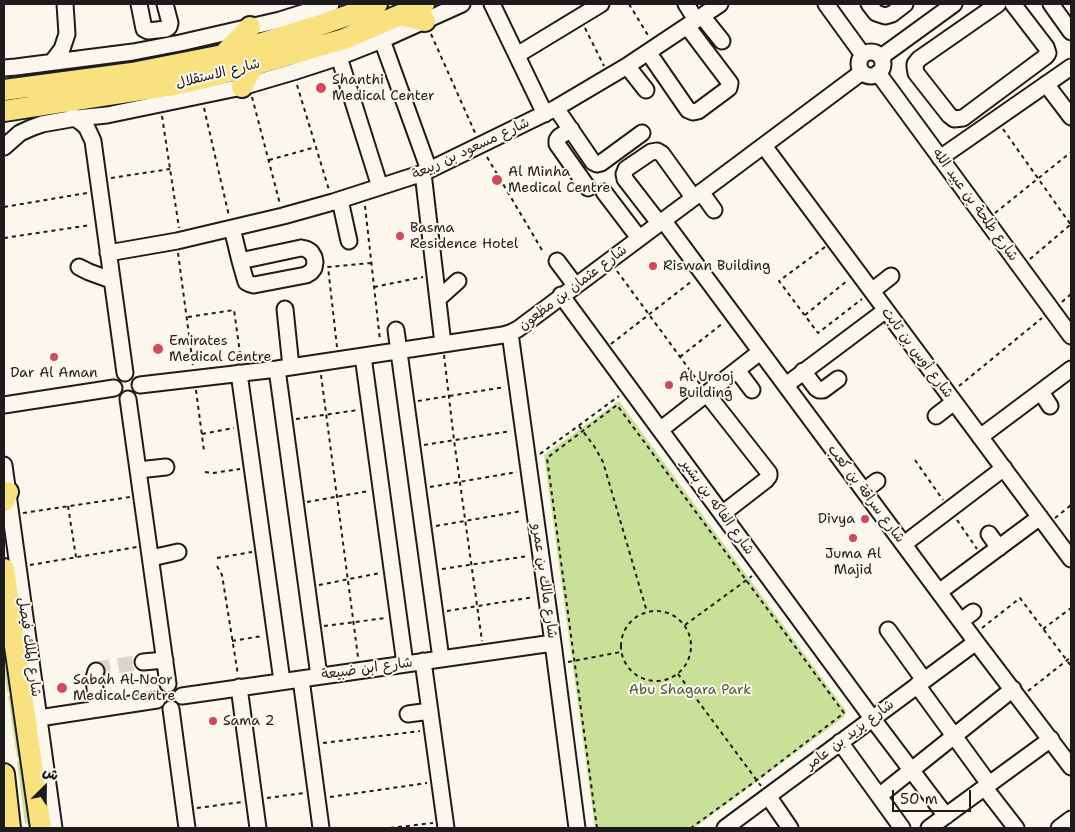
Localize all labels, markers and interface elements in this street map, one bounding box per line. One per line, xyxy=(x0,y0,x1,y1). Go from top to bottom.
street label: شارع الاستقلال xyxy=(174,55,262,93)
place label: Shanthi Medical Center xyxy=(332,72,435,104)
marker: Shanthi Medical Center xyxy=(314,81,328,95)
street label: شارع مسعود بن ربيعة xyxy=(410,114,532,184)
street label: شارع طلحة بن عبيد الله xyxy=(929,145,1021,265)
place label: Al Minha Medical Centre xyxy=(508,164,610,196)
marker: Al Minha Medical Centre xyxy=(490,173,504,187)
place label: Basma Residence Hotel xyxy=(410,220,518,252)
marker: Basma Residence Hotel xyxy=(394,230,406,242)
street label: شارع عثمان بن مظعون xyxy=(516,242,630,334)
place label: Riswan Building xyxy=(663,258,771,274)
marker: Riswan Building xyxy=(647,260,659,272)
street label: شارع أوس بن ثابت xyxy=(878,304,956,402)
place label: Emirates Medical Centre xyxy=(169,333,271,366)
marker: Emirates Medical Centre xyxy=(151,342,165,356)
marker: Dar Al Aman xyxy=(48,351,60,363)
place label: Dar Al Aman xyxy=(10,365,98,381)
place label: Al Urooj Building xyxy=(679,369,734,402)
marker: Al Urooj Building xyxy=(663,379,675,391)
street label: شارع سراقة بن كعب xyxy=(824,442,908,546)
street label: شارع الفاكه بن بشير xyxy=(677,456,757,558)
place label: Divya xyxy=(818,511,855,527)
marker: Divya xyxy=(859,513,871,525)
street label: شارع مالك بن عمرو xyxy=(528,522,560,640)
marker: Juma Al Majid xyxy=(847,532,859,544)
place label: Juma Al Majid xyxy=(825,546,881,578)
street label: شارع الملك فيصل xyxy=(14,596,44,698)
street label: شارع ابن ضبيعة xyxy=(320,654,414,684)
place label: Sabah Al-Noor Medical Centre xyxy=(73,672,175,704)
marker: Sabah Al-Noor Medical Centre xyxy=(55,681,69,695)
park label: Abu Shagara Park xyxy=(629,682,751,698)
street label: شارع يزيد بن عامر xyxy=(803,696,897,774)
place label: Sama 2 xyxy=(223,713,275,729)
marker: Sama 2 xyxy=(207,715,219,727)
north arrow xyxy=(20,762,70,812)
text: ش xyxy=(40,762,61,784)
scale bar xyxy=(895,780,974,812)
text: 50 m xyxy=(900,789,938,809)

